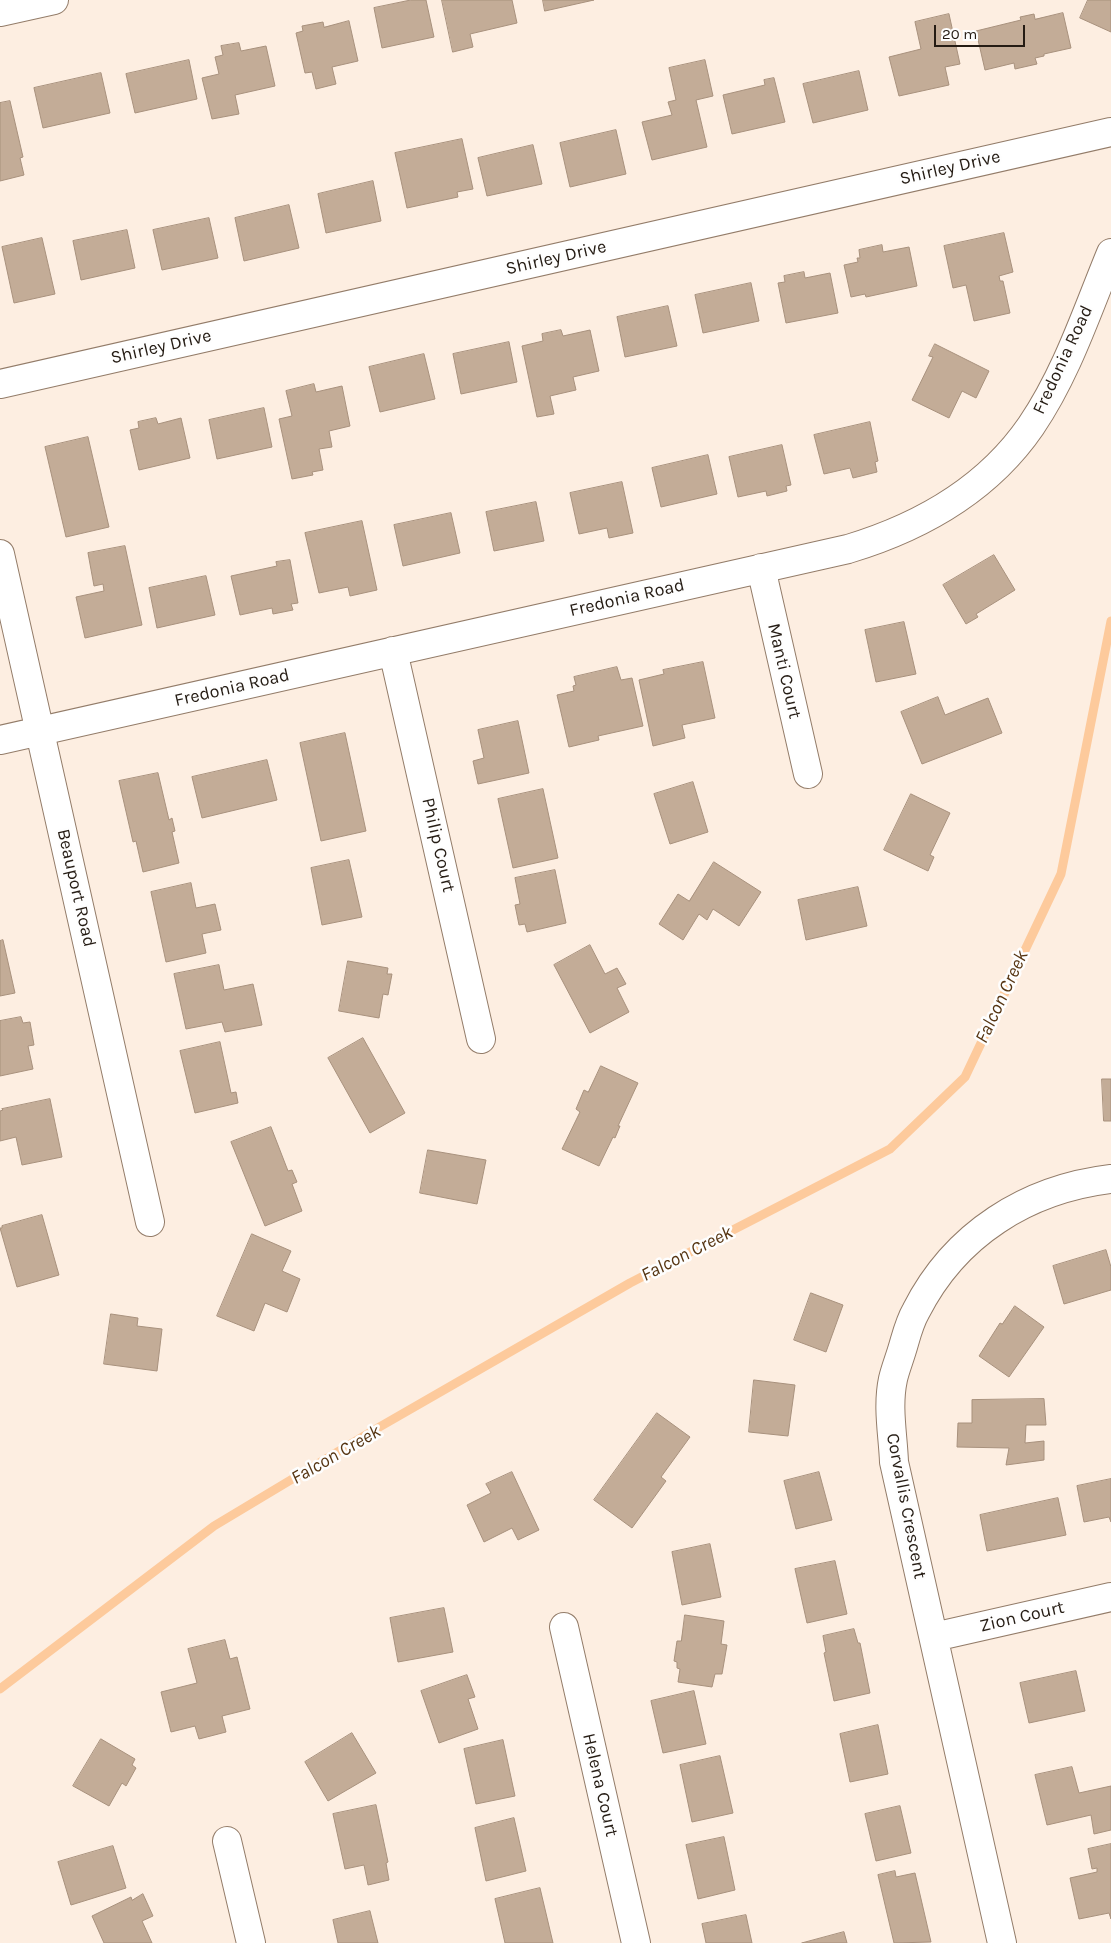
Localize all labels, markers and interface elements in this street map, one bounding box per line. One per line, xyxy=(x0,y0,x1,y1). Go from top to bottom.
scale bar xyxy=(936,15,1027,47)
text: 20 m xyxy=(942,25,977,43)
street label: Shirley Drive xyxy=(898,146,1002,190)
street label: Shirley Drive xyxy=(504,236,608,280)
street label: Fredonia Road xyxy=(1028,302,1098,418)
street label: Shirley Drive xyxy=(109,325,213,369)
street label: Fredonia Road xyxy=(567,574,687,622)
street label: Manti Court xyxy=(763,621,805,721)
street label: Fredonia Road xyxy=(172,664,292,712)
street label: Philip Court xyxy=(417,796,459,894)
street label: Beauport Road xyxy=(52,827,100,949)
water label: Falcon Creek xyxy=(971,947,1033,1047)
water label: Falcon Creek xyxy=(637,1221,737,1287)
water label: Falcon Creek xyxy=(287,1420,385,1490)
street label: Corvallis Crescent xyxy=(881,1431,931,1581)
street label: Zion Court xyxy=(978,1597,1066,1637)
street label: Helena Court xyxy=(578,1731,622,1839)

